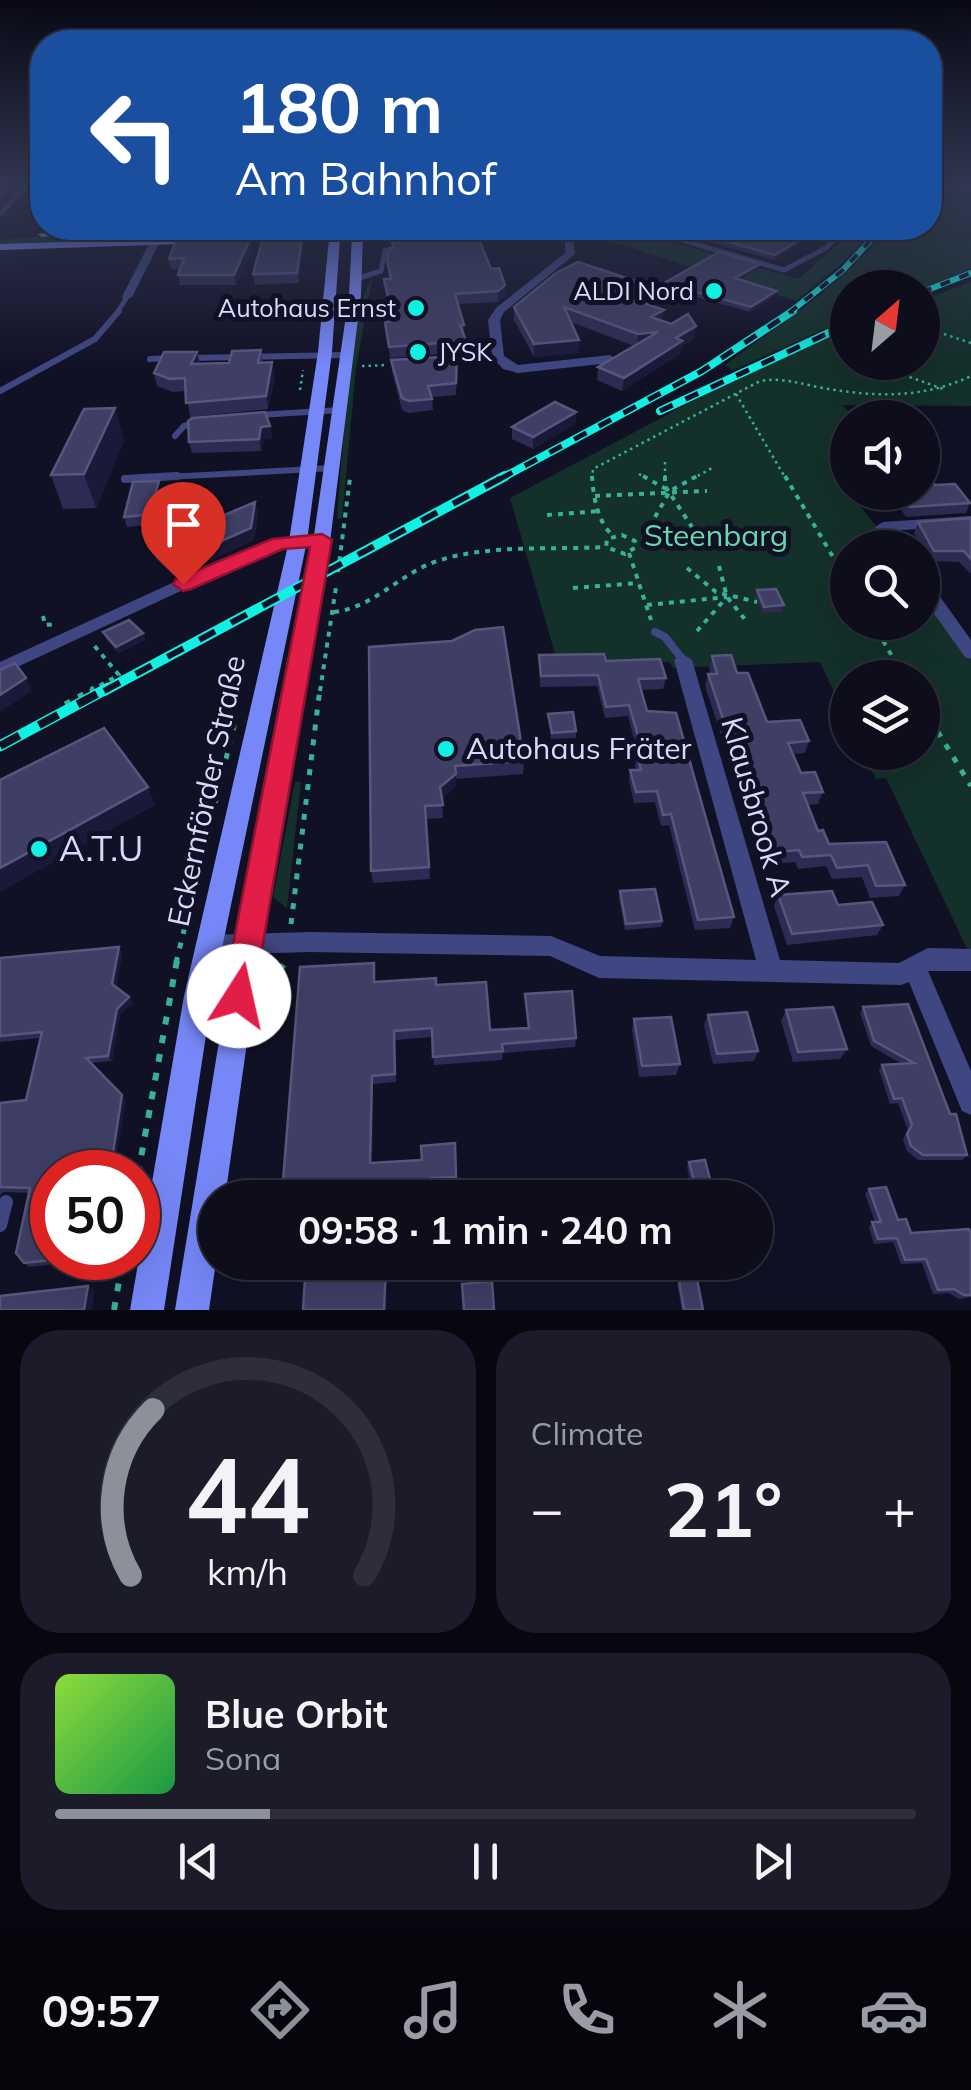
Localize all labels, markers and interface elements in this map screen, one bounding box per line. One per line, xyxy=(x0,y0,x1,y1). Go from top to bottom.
text: 180 m xyxy=(235,63,443,151)
icon: left xyxy=(70,70,200,200)
text: Am Bahnhof xyxy=(235,150,497,206)
north arrow xyxy=(830,270,940,380)
map controls xyxy=(830,270,940,770)
place label: ALDI Nord xyxy=(573,275,694,306)
marker: ALDI Nord xyxy=(703,280,725,302)
place label: Autohaus Ernst xyxy=(218,292,396,323)
marker: Autohaus Ernst xyxy=(405,297,427,319)
place label: JYSK xyxy=(438,336,493,367)
marker: JYSK xyxy=(407,341,429,363)
button: sound xyxy=(830,400,940,510)
pin xyxy=(141,482,226,585)
icon: arrive xyxy=(156,497,211,552)
park label: Steenbarg xyxy=(644,516,788,554)
button: search xyxy=(830,530,940,640)
street label: Eckernförder Straße xyxy=(159,652,253,930)
button: layers xyxy=(830,660,940,770)
street label: Klausbrook A xyxy=(713,713,801,901)
place label: Autohaus Fräter xyxy=(466,729,692,767)
marker: Autohaus Fräter xyxy=(435,738,457,760)
place label: A.T.U xyxy=(59,826,143,870)
marker: A.T.U xyxy=(28,838,50,860)
position arrow xyxy=(187,944,291,1048)
speed limit sign: 50 xyxy=(30,1150,160,1280)
text: 09:58 · 1 min · 240 m xyxy=(298,1206,673,1254)
text: Climate xyxy=(531,1413,643,1453)
text: 44 xyxy=(185,1428,310,1559)
text: 21° xyxy=(664,1462,782,1556)
text: − xyxy=(531,1474,564,1543)
text: + xyxy=(883,1474,916,1543)
text: km/h xyxy=(207,1549,288,1594)
text: Blue Orbit xyxy=(205,1690,388,1738)
text: Sona xyxy=(205,1738,281,1778)
icon: previous xyxy=(171,1834,226,1889)
icon: pause xyxy=(458,1834,513,1889)
icon: next xyxy=(745,1834,800,1889)
icon: directions xyxy=(245,1975,315,2045)
icon: music xyxy=(398,1975,468,2045)
icon: phone xyxy=(552,1975,622,2045)
icon: climate xyxy=(705,1975,775,2045)
icon: car xyxy=(859,1975,929,2045)
text: 09:57 xyxy=(42,1982,161,2038)

